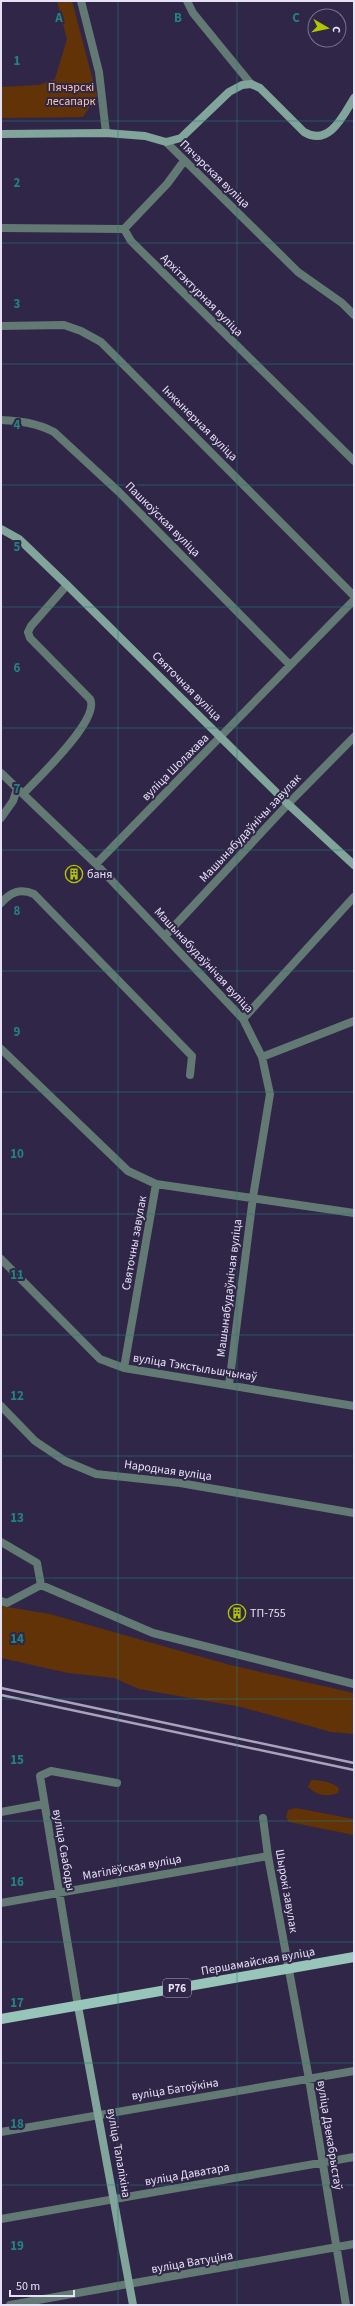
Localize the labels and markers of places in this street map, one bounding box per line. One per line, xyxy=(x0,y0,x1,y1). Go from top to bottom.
building icon: баня xyxy=(64,864,84,884)
place label: баня xyxy=(87,866,112,883)
building icon: ТП-755 xyxy=(227,1603,247,1623)
place label: ТП-755 xyxy=(250,1605,286,1622)

